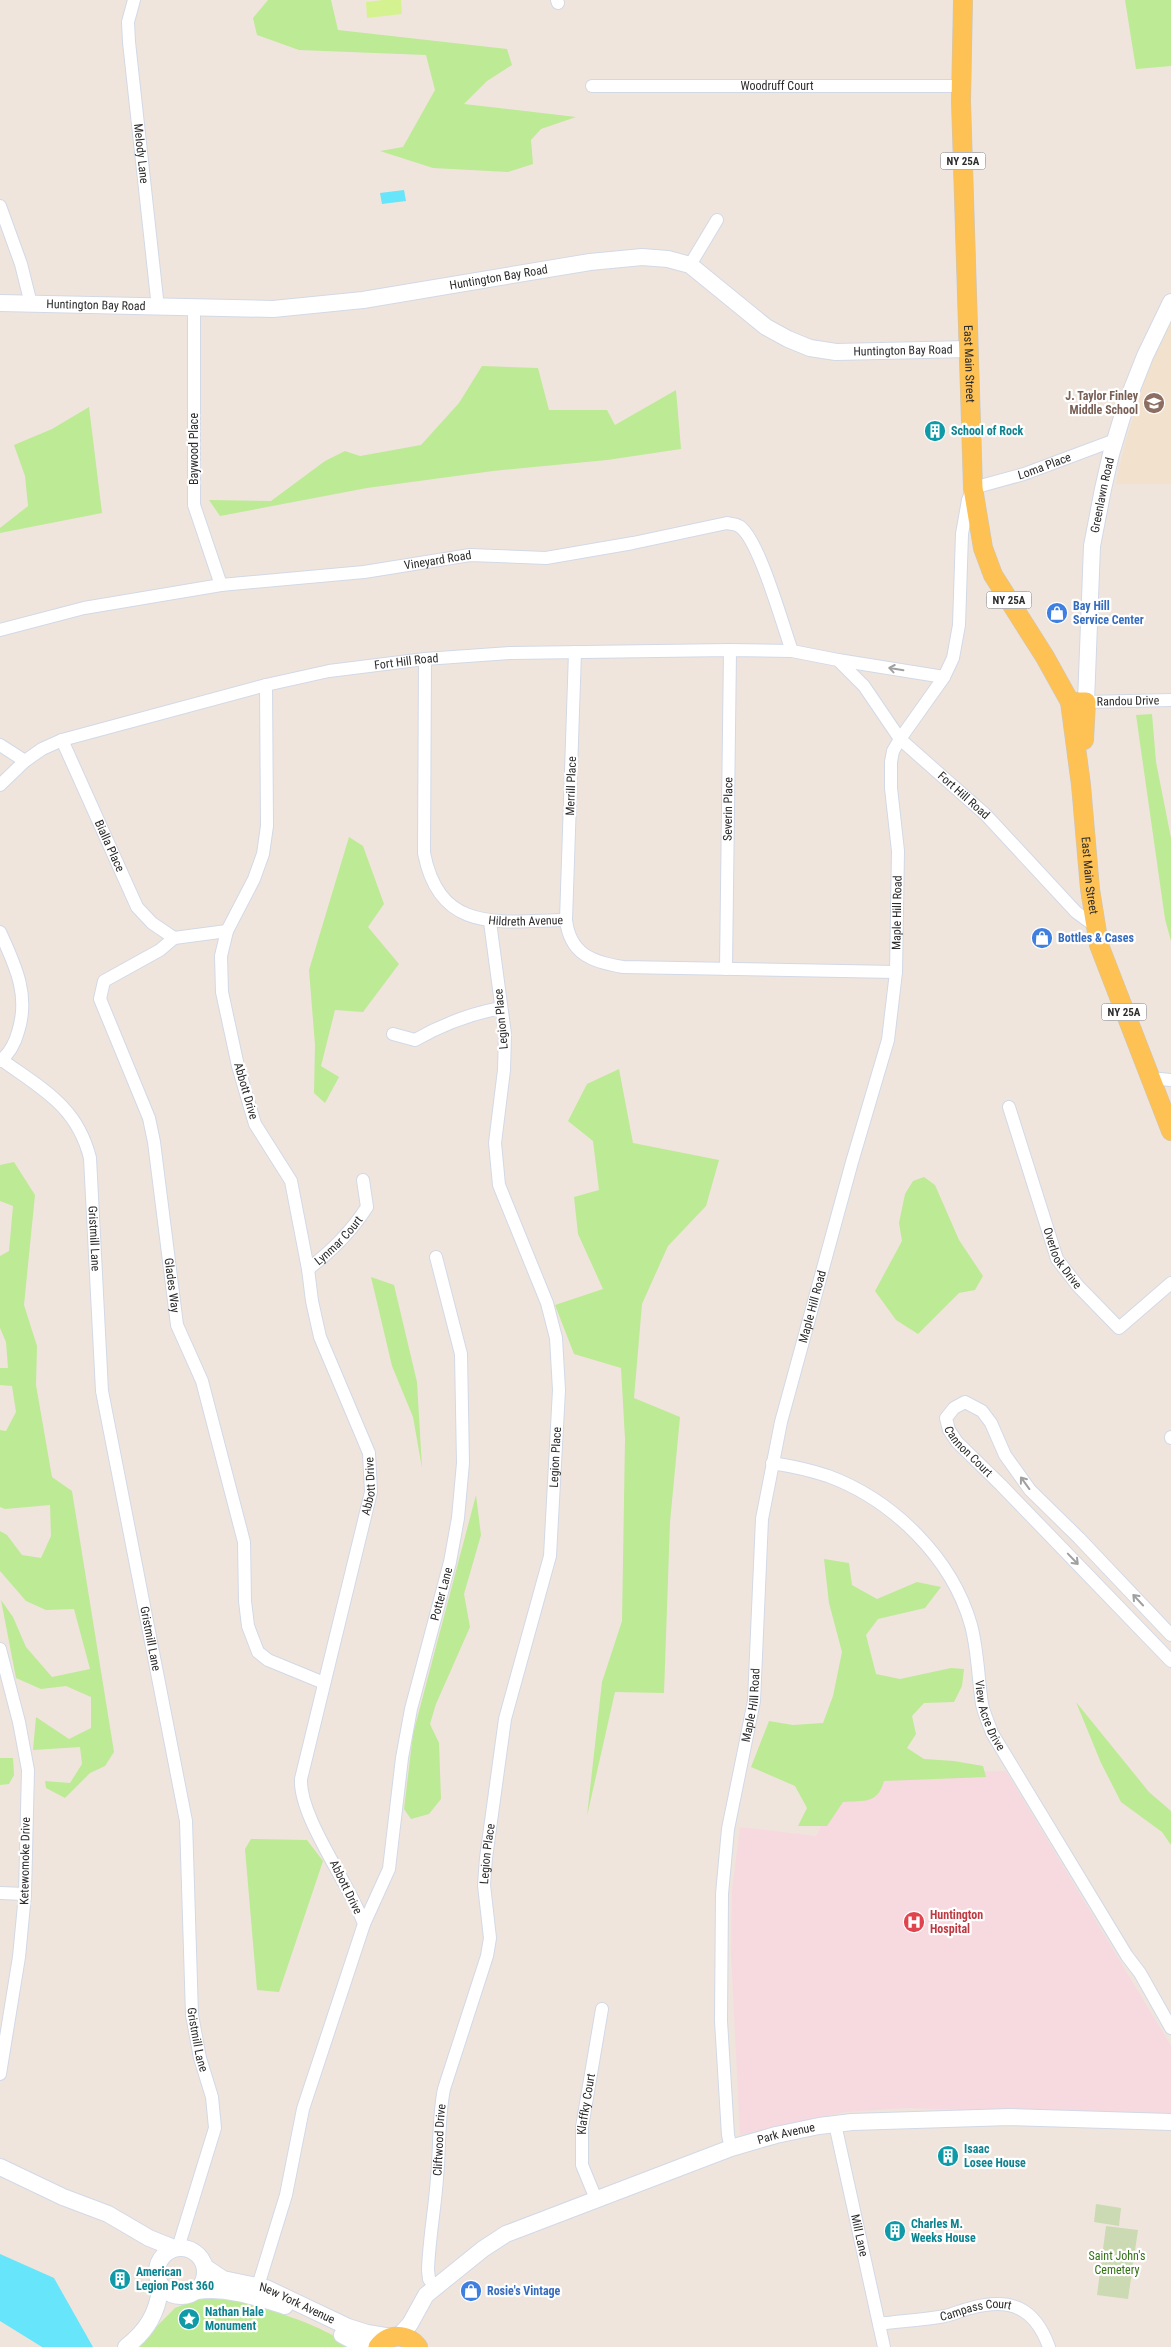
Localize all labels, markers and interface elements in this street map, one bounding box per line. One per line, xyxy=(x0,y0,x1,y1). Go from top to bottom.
street label: Woodruff Court xyxy=(741,79,814,93)
street label: Melody Lane xyxy=(131,123,151,185)
road number: NY 25A xyxy=(940,153,986,170)
street label: Huntington Bay Road xyxy=(448,262,549,292)
street label: Huntington Bay Road xyxy=(46,297,146,313)
street label: East Main Street xyxy=(961,325,977,403)
street label: Huntington Bay Road xyxy=(853,342,953,359)
place label: J. Taylor Finley Middle School xyxy=(1065,389,1139,417)
school or university icon: J. Taylor Finley Middle School xyxy=(1142,391,1166,415)
street label: Baywood Place xyxy=(187,413,201,485)
building icon: School of Rock xyxy=(923,419,947,443)
place label: School of Rock xyxy=(951,424,1023,438)
street label: Loma Place xyxy=(1016,450,1073,482)
street label: Greenlawn Road xyxy=(1088,456,1117,534)
street label: Vineyard Road xyxy=(403,548,472,572)
road number: NY 25A xyxy=(986,592,1032,608)
place label: Bay Hill Service Center xyxy=(1073,599,1144,627)
shop icon: Bay Hill Service Center xyxy=(1045,601,1069,625)
street label: Fort Hill Road xyxy=(373,651,439,672)
one-way arrow xyxy=(888,664,904,674)
street label: Randou Drive xyxy=(1097,693,1160,709)
street label: Merrill Place xyxy=(563,756,579,816)
street label: Fort Hill Road xyxy=(935,769,993,822)
street label: Severin Place xyxy=(721,777,735,841)
street label: Bialla Place xyxy=(92,818,127,874)
street label: East Main Street xyxy=(1079,836,1101,916)
street label: Maple Hill Road xyxy=(889,875,905,950)
street label: Hildreth Avenue xyxy=(488,913,564,929)
shop icon: Bottles & Cases xyxy=(1030,926,1054,950)
place label: Bottles & Cases xyxy=(1058,931,1134,945)
street label: Legion Place xyxy=(491,988,511,1050)
road number: NY 25A xyxy=(1102,1004,1146,1020)
street label: Abbott Drive xyxy=(231,1061,261,1121)
street label: Gristmill Lane xyxy=(85,1205,103,1272)
street label: Lynmar Court xyxy=(312,1213,366,1268)
street label: Overlook Drive xyxy=(1040,1226,1085,1292)
street label: Glades Way xyxy=(162,1257,182,1314)
street label: Maple Hill Road xyxy=(796,1269,829,1344)
street label: Cannon Court xyxy=(941,1425,996,1480)
street label: Legion Place xyxy=(547,1426,564,1488)
street label: Abbott Drive xyxy=(359,1456,378,1517)
one-way arrow xyxy=(1020,1476,1030,1490)
one-way arrow xyxy=(1067,1552,1079,1565)
street label: Potter Lane xyxy=(428,1565,455,1622)
one-way arrow xyxy=(1132,1593,1144,1606)
street label: Gristmill Lane xyxy=(137,1605,164,1673)
street label: Maple Hill Road xyxy=(739,1668,762,1743)
street label: View Acre Drive xyxy=(972,1679,1008,1753)
street label: Ketewomoke Drive xyxy=(17,1817,33,1905)
street label: Legion Place xyxy=(477,1822,498,1885)
street label: Abbott Drive xyxy=(327,1858,365,1917)
place label: Huntington Hospital xyxy=(930,1908,983,1936)
hospital icon: Huntington Hospital xyxy=(902,1910,926,1934)
street label: Gristmill Lane xyxy=(185,2007,211,2074)
street label: Klaffky Court xyxy=(575,2072,598,2135)
street label: Cliftwood Drive xyxy=(430,2103,449,2177)
street label: Park Avenue xyxy=(756,2120,817,2147)
place label: Isaac Losee House xyxy=(964,2142,1026,2170)
building icon: Isaac Losee House xyxy=(936,2144,960,2168)
street label: Mill Lane xyxy=(848,2213,871,2258)
place label: Charles M. Weeks House xyxy=(911,2217,976,2245)
building icon: Charles M. Weeks House xyxy=(883,2219,907,2243)
park label: Saint John's Cemetery xyxy=(1089,2249,1145,2277)
place label: American Legion Post 360 xyxy=(136,2265,214,2293)
building icon: American Legion Post 360 xyxy=(108,2267,132,2291)
shop icon: Rosie's Vintage xyxy=(459,2279,483,2303)
street label: New York Avenue xyxy=(258,2280,337,2327)
place label: Rosie's Vintage xyxy=(487,2284,561,2298)
street label: Campass Court xyxy=(939,2297,1013,2324)
place label: Nathan Hale Monument xyxy=(205,2305,264,2333)
place icon: Nathan Hale Monument xyxy=(177,2307,201,2331)

